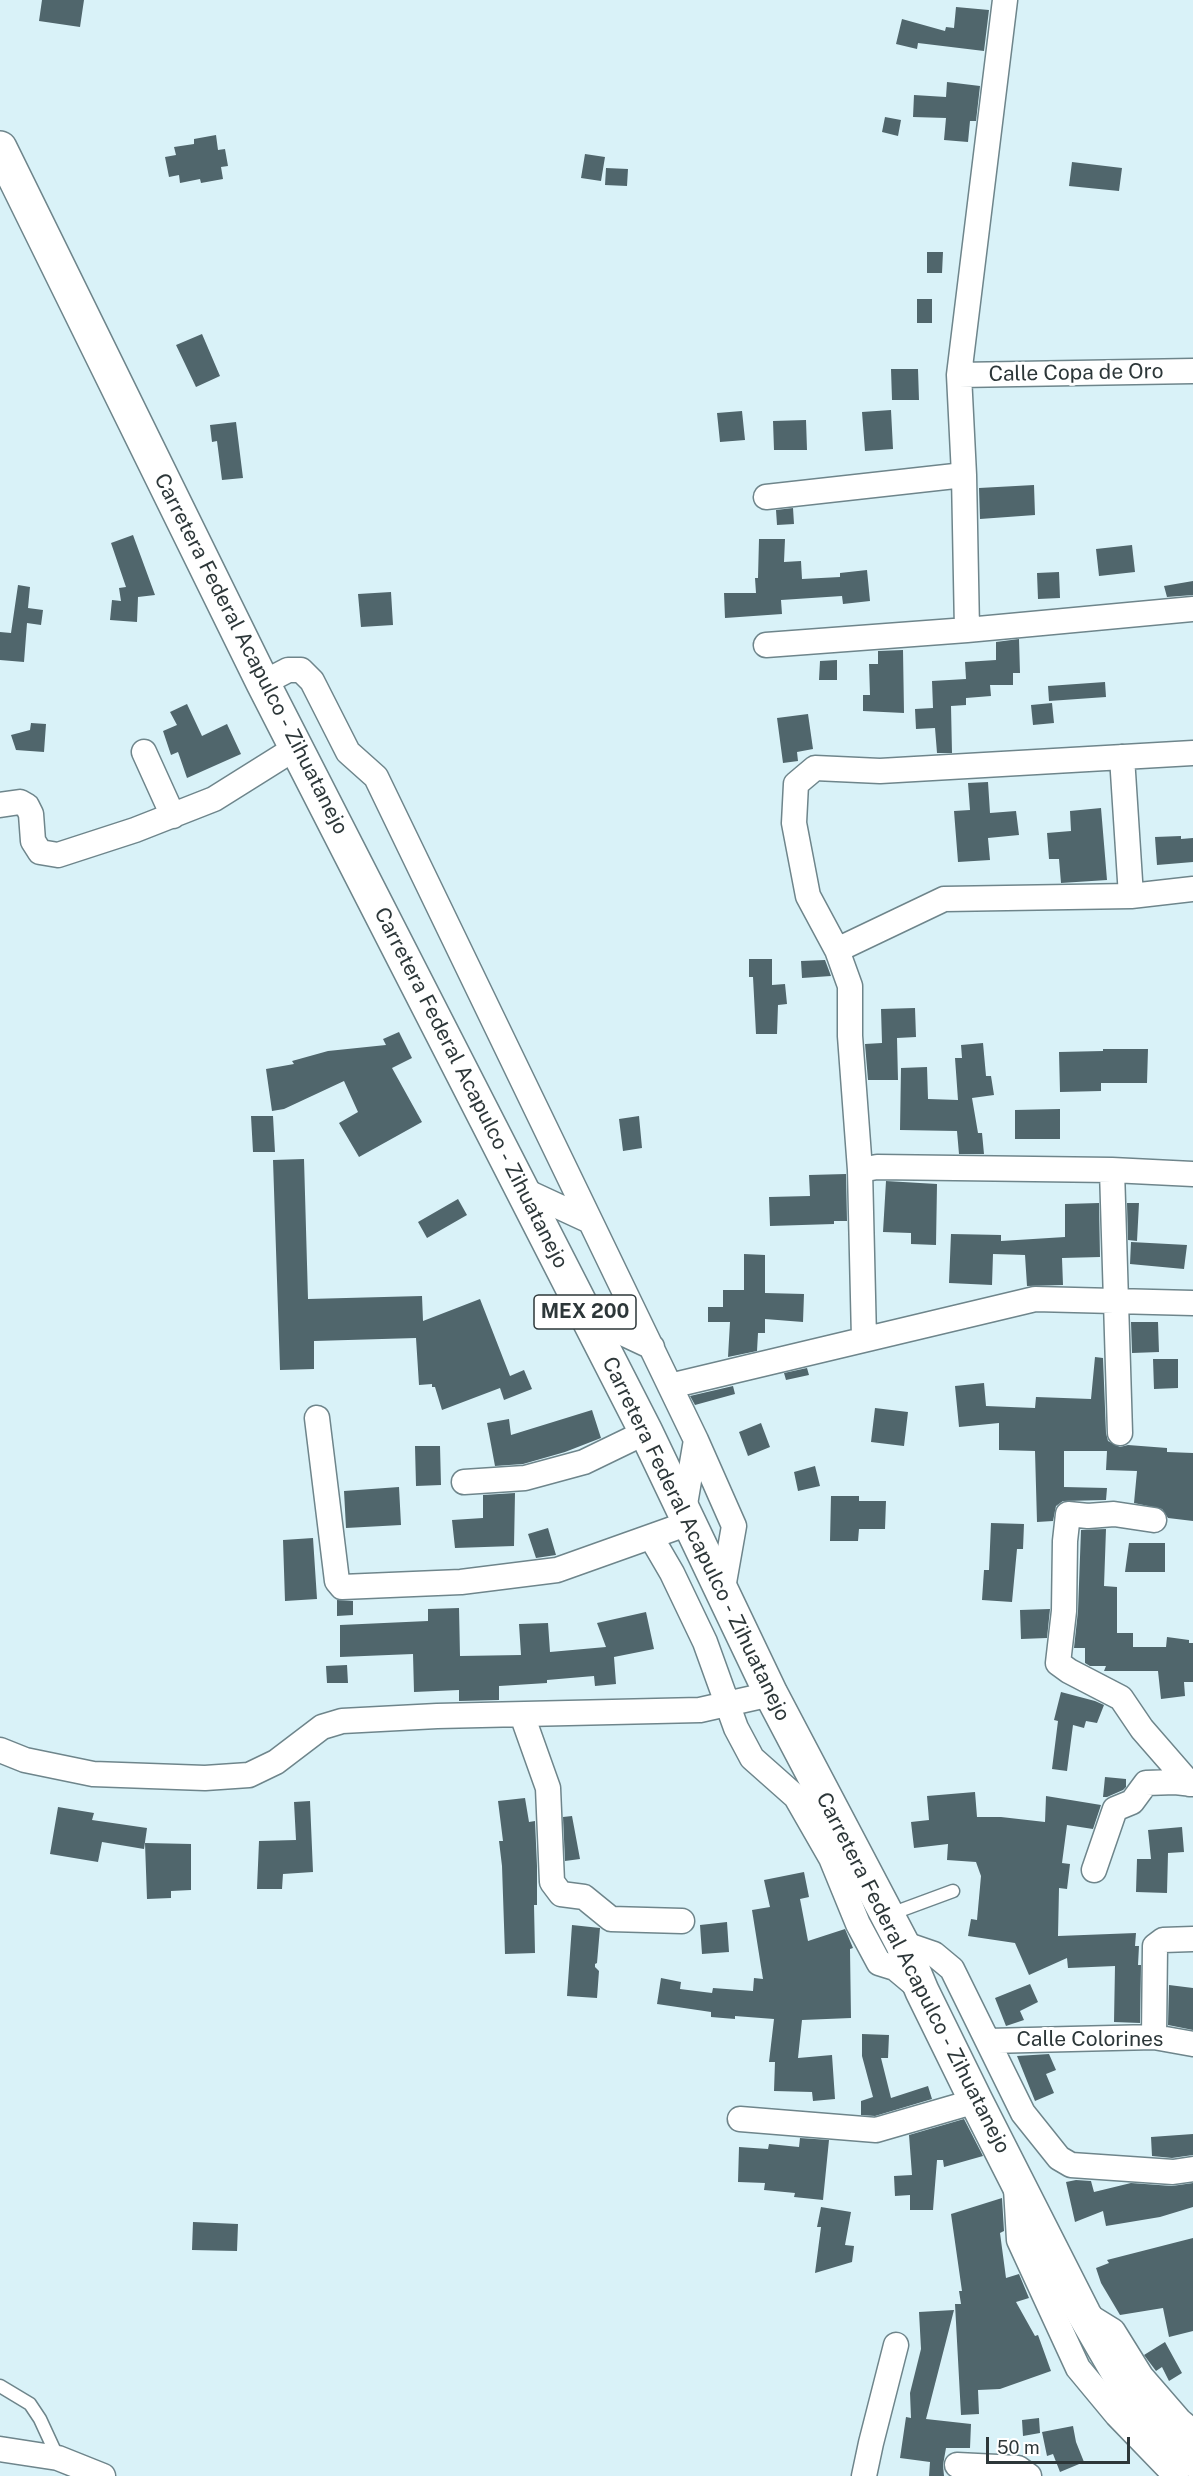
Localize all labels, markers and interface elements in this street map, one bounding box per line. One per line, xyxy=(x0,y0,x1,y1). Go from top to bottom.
street label: Calle Copa de Oro xyxy=(988,359,1164,387)
street label: Carretera Federal Acapulco - Zihuatanejo xyxy=(149,469,353,839)
street label: Carretera Federal Acapulco - Zihuatanejo xyxy=(369,903,573,1273)
road number: MEX 200 xyxy=(534,1295,636,1329)
street label: Carretera Federal Acapulco - Zihuatanejo xyxy=(597,1353,795,1725)
street label: Carretera Federal Acapulco - Zihuatanejo xyxy=(811,1788,1015,2158)
street label: Calle Colorines xyxy=(1017,2027,1163,2053)
scale bar xyxy=(989,2425,1133,2463)
text: 50 m xyxy=(997,2437,1040,2458)

